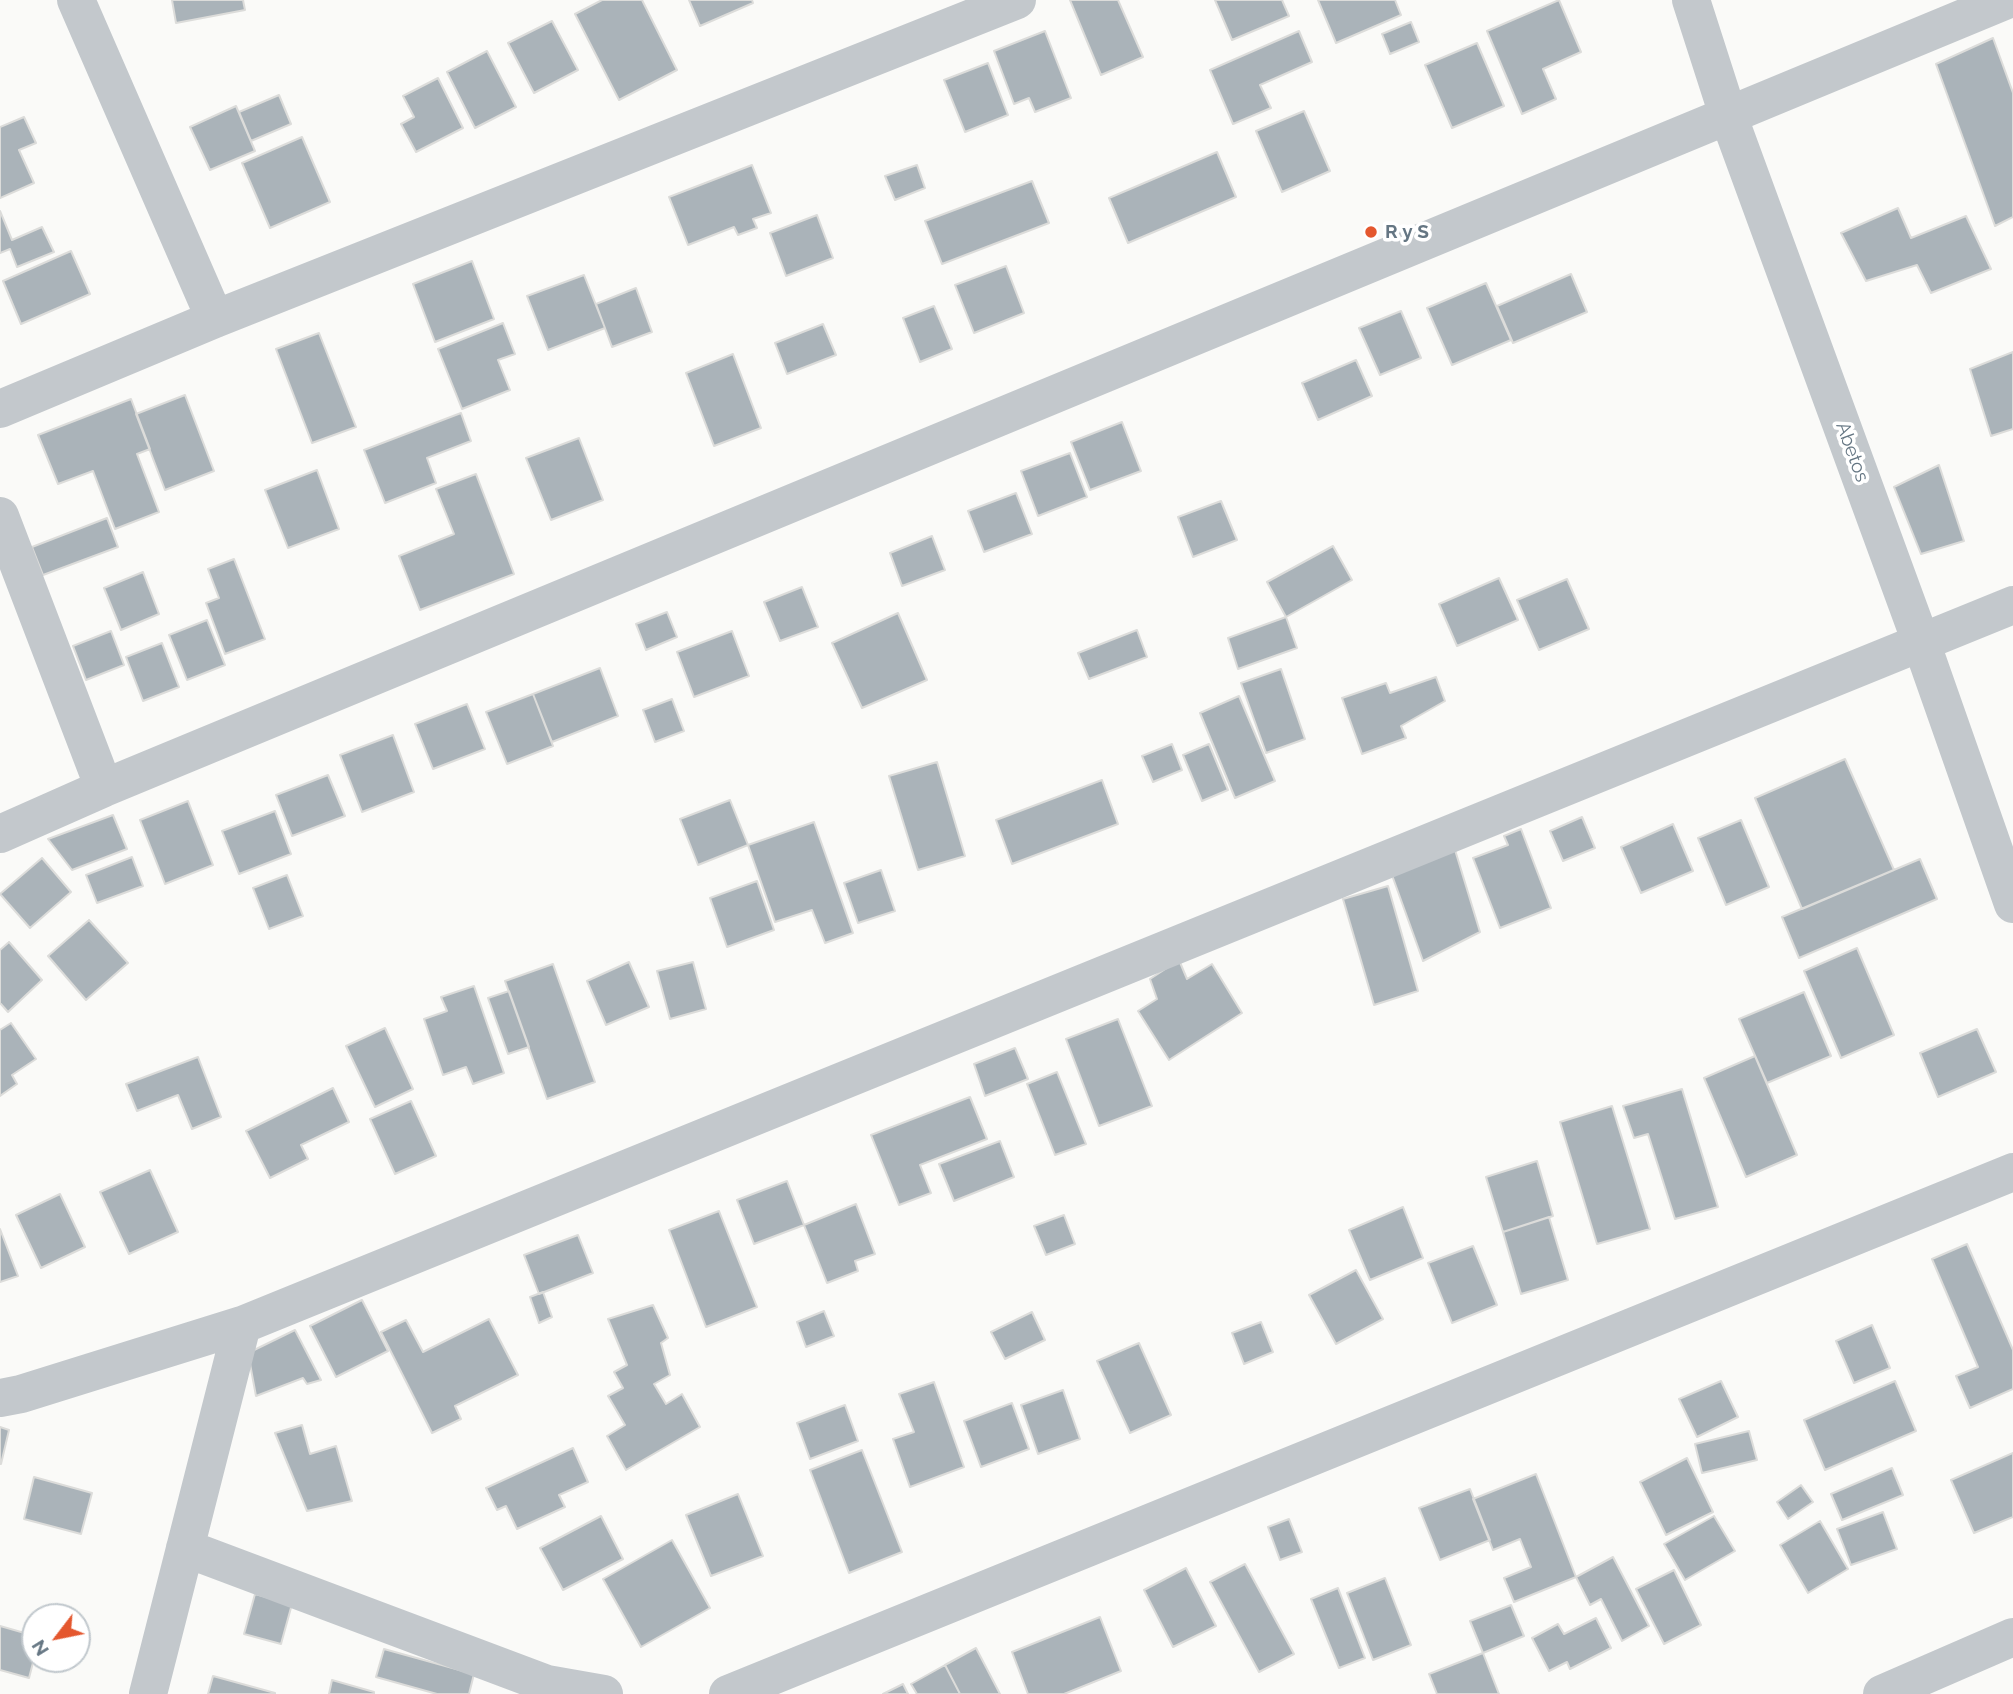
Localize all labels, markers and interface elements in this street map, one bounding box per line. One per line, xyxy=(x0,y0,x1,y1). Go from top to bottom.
place label: R y S xyxy=(1385,221,1429,243)
marker: R y S xyxy=(1363,224,1379,240)
street label: Abetos xyxy=(1831,419,1873,485)
north arrow xyxy=(21,1603,91,1673)
text: N xyxy=(27,1636,53,1660)

